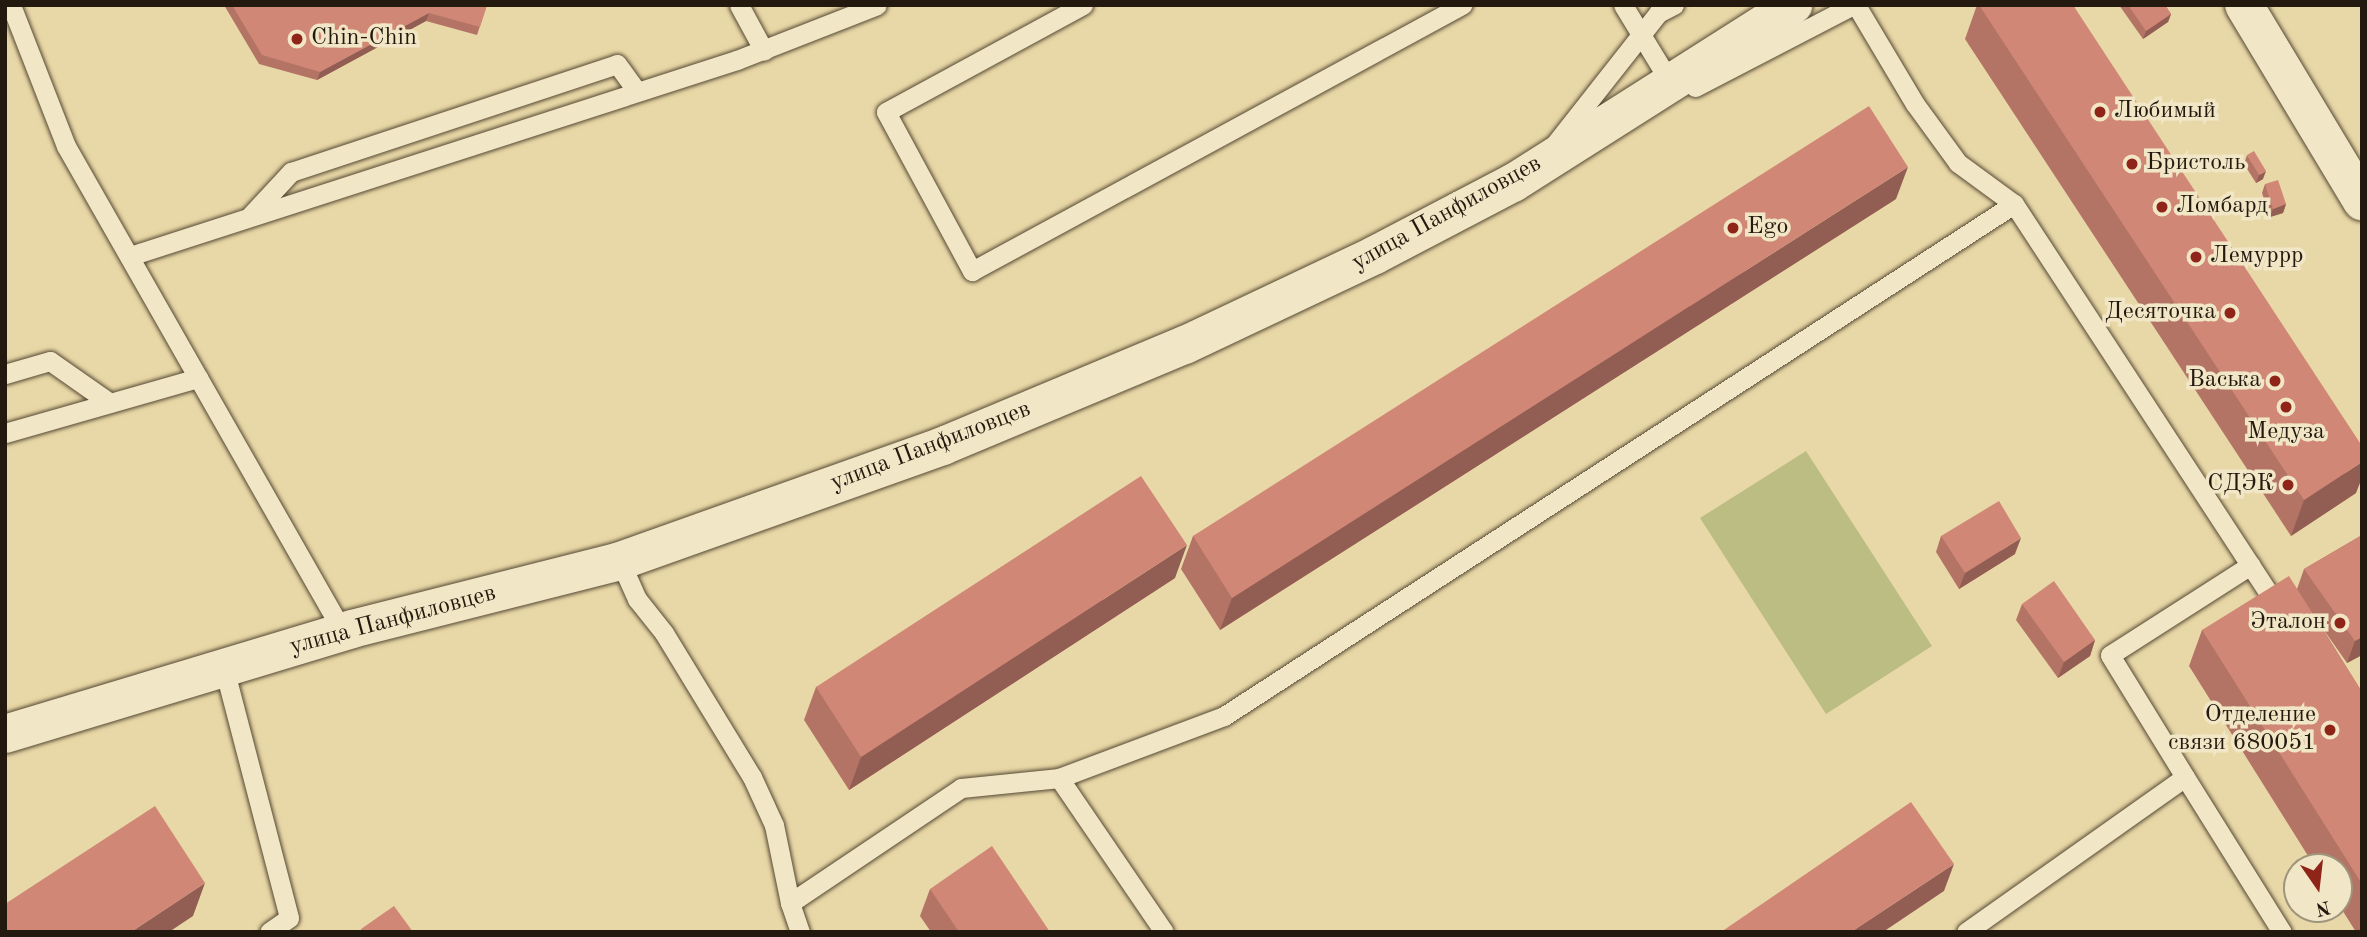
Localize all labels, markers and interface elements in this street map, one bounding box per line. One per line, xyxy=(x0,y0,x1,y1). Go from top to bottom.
place label: Chin-Chin xyxy=(311,25,417,53)
marker: Chin-Chin xyxy=(289,31,305,47)
place label: Любимый xyxy=(2114,98,2216,126)
marker: Любимый xyxy=(2092,104,2108,120)
street label: улица Панфиловцев xyxy=(1347,150,1547,278)
place label: Бристоль xyxy=(2146,150,2245,178)
marker: Бристоль xyxy=(2124,156,2140,172)
place label: Ломбард xyxy=(2176,193,2268,221)
marker: Ломбард xyxy=(2154,199,2170,215)
place label: Ego xyxy=(1747,214,1788,242)
marker: Ego xyxy=(1725,220,1741,236)
place label: Лемуррр xyxy=(2210,243,2304,271)
marker: Лемуррр xyxy=(2188,249,2204,265)
place label: Десяточка xyxy=(2105,299,2216,327)
marker: Десяточка xyxy=(2222,305,2238,321)
place label: Васька xyxy=(2188,367,2261,395)
marker: Васька xyxy=(2267,373,2283,389)
street label: улица Панфиловцев xyxy=(827,396,1035,498)
marker: Медуза xyxy=(2278,399,2294,415)
place label: Медуза xyxy=(2247,419,2325,447)
place label: СДЭК xyxy=(2207,471,2274,499)
marker: СДЭК xyxy=(2280,477,2296,493)
street label: улица Панфиловцев xyxy=(287,580,499,662)
place label: Эталон xyxy=(2250,609,2326,637)
marker: Эталон xyxy=(2332,615,2348,631)
place label: Отделение связи 680051 xyxy=(2168,702,2316,758)
marker: Отделение связи 680051 xyxy=(2322,722,2338,738)
north arrow xyxy=(2283,853,2353,923)
text: N xyxy=(2313,896,2332,918)

